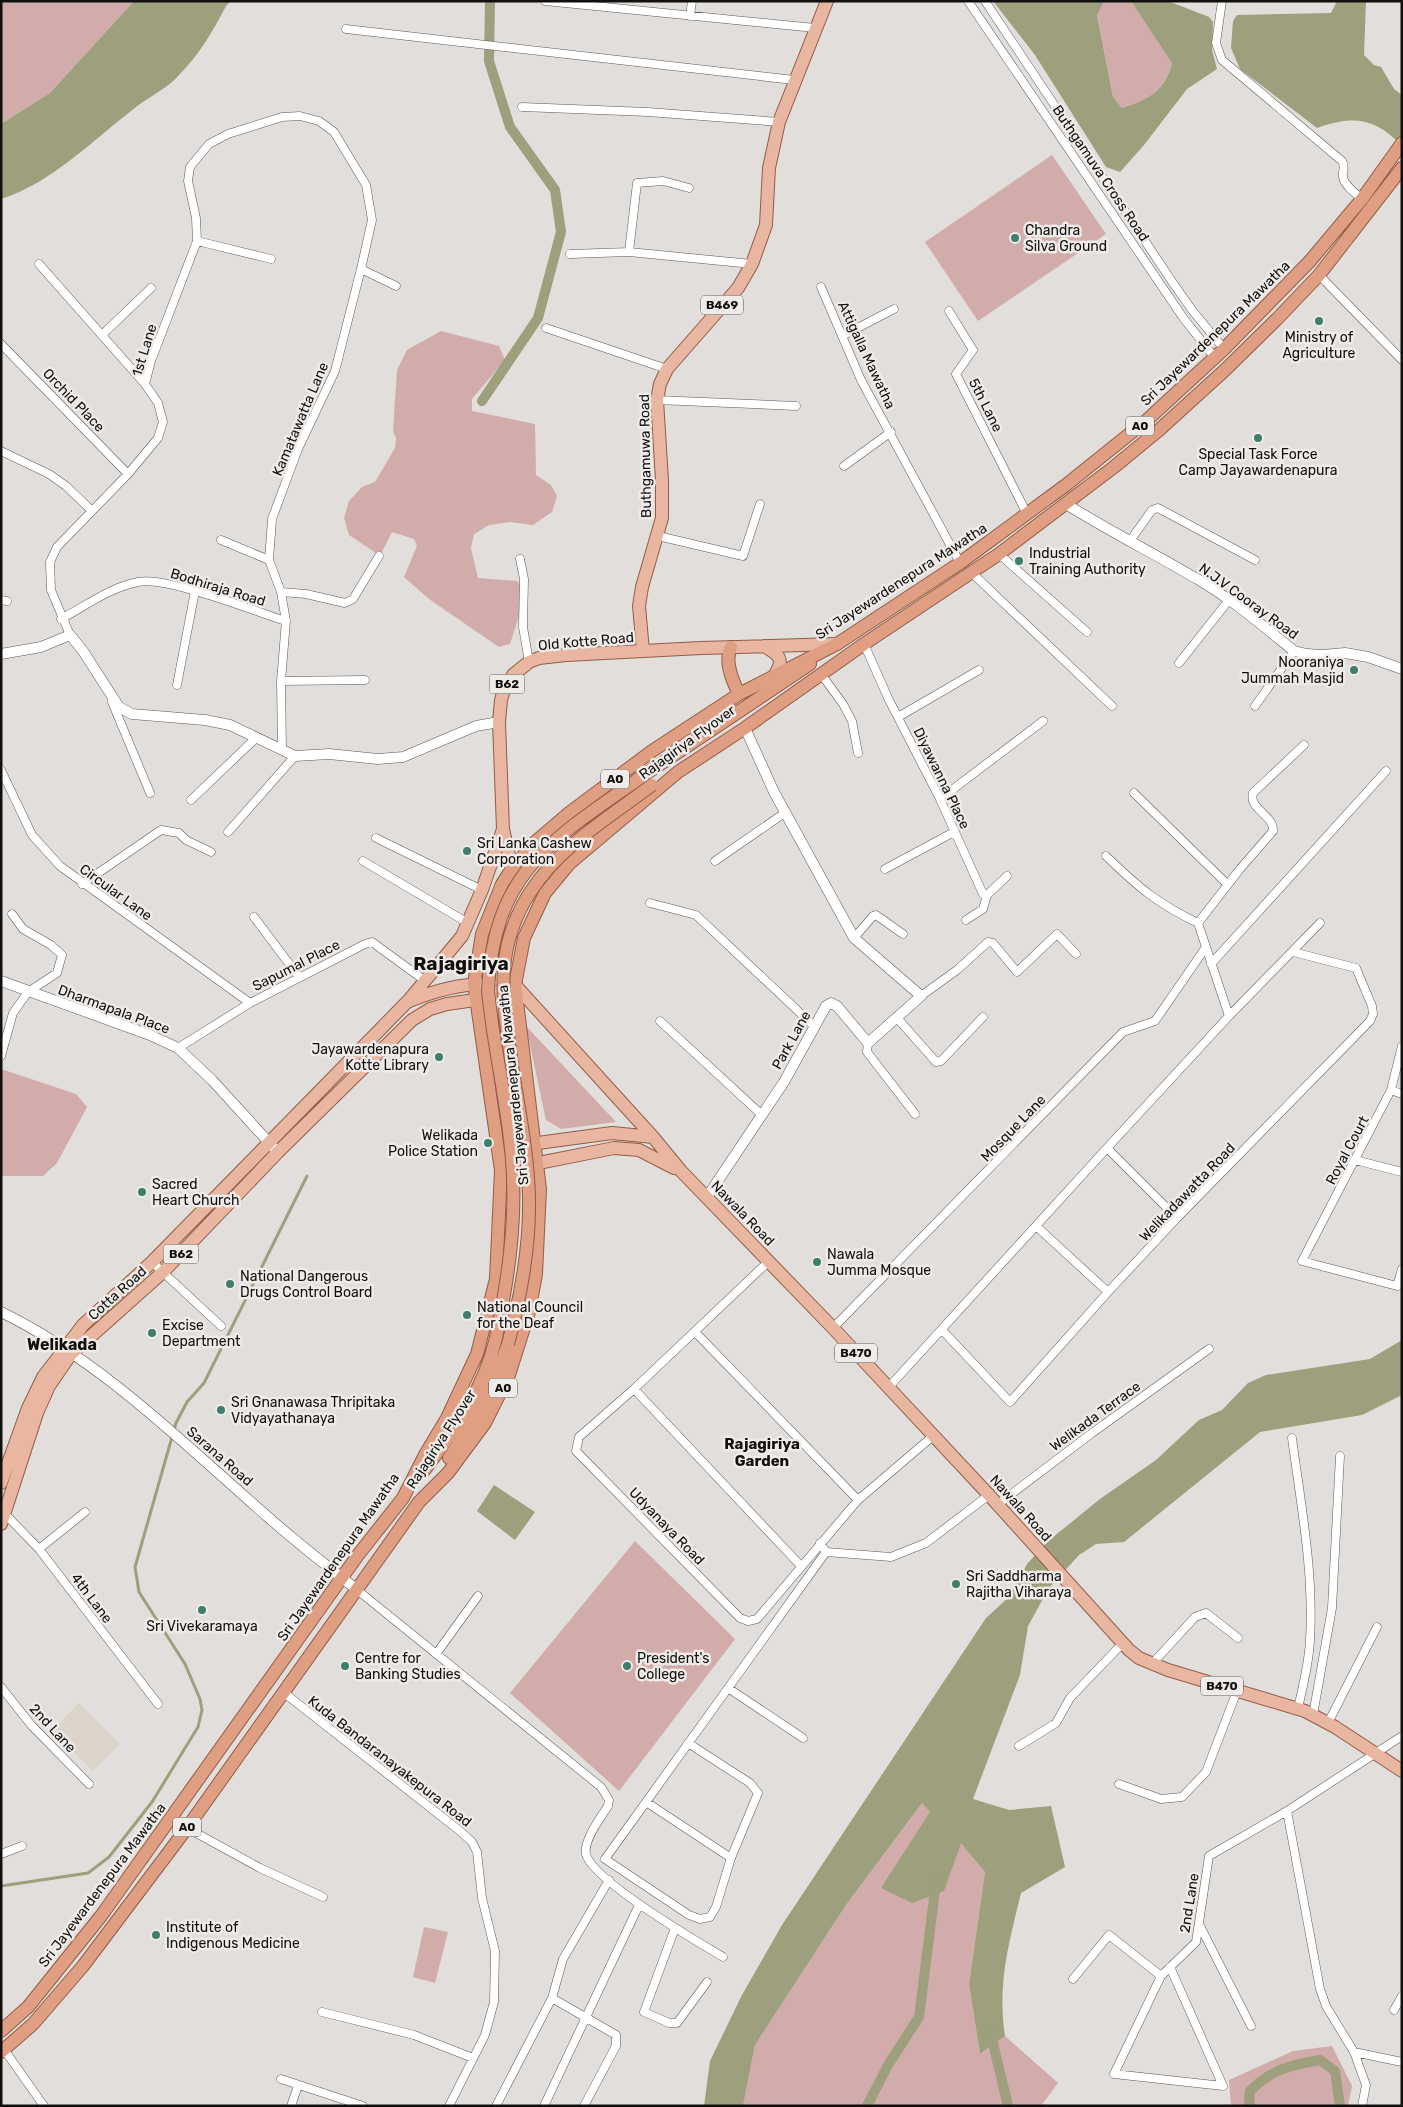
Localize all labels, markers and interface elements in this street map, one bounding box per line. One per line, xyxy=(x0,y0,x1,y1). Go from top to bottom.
street label: Buthgamuva Cross Road xyxy=(1049,102,1153,245)
place label: Chandra Silva Ground xyxy=(1025,222,1107,255)
marker: Chandra Silva Ground xyxy=(1009,232,1021,244)
street label: Sri Jayewardenepura Mawatha xyxy=(1137,257,1294,409)
road number: B469 xyxy=(701,296,743,314)
street label: Attigalla Mawatha xyxy=(834,299,899,412)
marker: Ministry of Agriculture xyxy=(1313,315,1325,327)
street label: 1st Lane xyxy=(128,322,161,378)
place label: Ministry of Agriculture xyxy=(1283,329,1356,362)
street label: Kamatawatta Lane xyxy=(269,360,332,479)
street label: Orchid Place xyxy=(39,365,108,436)
street label: 5th Lane xyxy=(965,376,1006,435)
street label: Buthgamuwa Road xyxy=(636,394,655,518)
road number: A0 xyxy=(1126,416,1154,436)
marker: Special Task Force Camp Jayawardenapura xyxy=(1252,432,1264,444)
place label: Special Task Force Camp Jayawardenapura xyxy=(1179,446,1337,479)
street label: Sri Jayewardenepura Mawatha xyxy=(812,520,990,643)
place label: Industrial Training Authority xyxy=(1029,545,1146,578)
marker: Industrial Training Authority xyxy=(1013,555,1025,567)
street label: N.J.V Cooray Road xyxy=(1196,560,1302,643)
street label: Bodhiraja Road xyxy=(168,565,267,610)
street label: Old Kotte Road xyxy=(537,629,635,654)
place label: Nooraniya Jummah Masjid xyxy=(1241,654,1344,687)
marker: Nooraniya Jummah Masjid xyxy=(1348,664,1360,676)
road number: B62 xyxy=(490,674,524,694)
street label: Rajagiriya Flyover xyxy=(636,701,739,783)
street label: Diyawanna Place xyxy=(910,725,974,832)
road number: A0 xyxy=(601,770,629,789)
place label: Sri Lanka Cashew Corporation xyxy=(477,835,592,868)
marker: Sri Lanka Cashew Corporation xyxy=(461,845,473,857)
street label: Circular Lane xyxy=(76,860,155,925)
street label: Sapumal Place xyxy=(250,936,343,995)
district label: Rajagiriya xyxy=(413,952,509,975)
street label: Dharmapala Place xyxy=(56,981,172,1038)
street label: Sri Jayewardenepura Mawatha xyxy=(495,984,532,1186)
street label: Park Lane xyxy=(768,1008,815,1073)
place label: Jayawardenapura Kotte Library xyxy=(311,1041,429,1074)
marker: Jayawardenapura Kotte Library xyxy=(433,1051,445,1063)
street label: Mosque Lane xyxy=(977,1091,1050,1165)
street label: Royal Court xyxy=(1322,1112,1373,1188)
place label: Welikada Police Station xyxy=(388,1127,478,1160)
marker: Welikada Police Station xyxy=(482,1137,494,1149)
street label: Welikadawatta Road xyxy=(1136,1140,1239,1245)
place label: Sacred Heart Church xyxy=(152,1176,240,1209)
street label: Nawala Road xyxy=(707,1177,778,1249)
marker: Sacred Heart Church xyxy=(136,1186,148,1198)
road number: B62 xyxy=(164,1244,198,1264)
place label: Nawala Jumma Mosque xyxy=(827,1246,931,1279)
marker: Nawala Jumma Mosque xyxy=(811,1256,823,1268)
street label: Cotta Road xyxy=(85,1263,150,1324)
place label: National Dangerous Drugs Control Board xyxy=(240,1268,372,1301)
marker: National Dangerous Drugs Control Board xyxy=(224,1278,236,1290)
place label: National Council for the Deaf xyxy=(477,1299,583,1332)
marker: National Council for the Deaf xyxy=(461,1309,473,1321)
place label: Excise Department xyxy=(162,1317,241,1350)
marker: Excise Department xyxy=(146,1327,158,1339)
district label: Welikada xyxy=(27,1335,97,1354)
road number: B470 xyxy=(835,1344,877,1362)
street label: Welikada Terrace xyxy=(1047,1378,1144,1455)
road number: A0 xyxy=(489,1379,517,1398)
street label: Rajagiriya Flyover xyxy=(403,1386,480,1492)
place label: Sri Gnanawasa Thripitaka Vidyayathanaya xyxy=(231,1394,395,1427)
marker: Sri Gnanawasa Thripitaka Vidyayathanaya xyxy=(215,1404,227,1416)
street label: Sarana Road xyxy=(183,1423,256,1490)
district label: Rajagiriya Garden xyxy=(724,1435,800,1470)
street label: Sri Jayewardenepura Mawatha xyxy=(274,1470,403,1645)
street label: Nawala Road xyxy=(986,1471,1055,1545)
street label: Udyanaya Road xyxy=(625,1484,708,1569)
place label: Sri Saddharma Rajitha Viharaya xyxy=(966,1568,1071,1601)
street label: 4th Lane xyxy=(67,1570,116,1627)
marker: Sri Saddharma Rajitha Viharaya xyxy=(950,1578,962,1590)
marker: Sri Vivekaramaya xyxy=(196,1604,208,1616)
place label: Sri Vivekaramaya xyxy=(146,1618,258,1635)
place label: Centre for Banking Studies xyxy=(355,1650,461,1683)
place label: President's College xyxy=(637,1650,709,1683)
marker: Centre for Banking Studies xyxy=(339,1660,351,1672)
marker: President's College xyxy=(621,1660,633,1672)
road number: B470 xyxy=(1201,1676,1243,1695)
street label: Kuda Bandaranayakepura Road xyxy=(305,1692,475,1831)
street label: 2nd Lane xyxy=(26,1700,80,1756)
street label: Sri Jayewardenepura Mawatha xyxy=(35,1800,170,1971)
road number: A0 xyxy=(173,1818,201,1836)
street label: 2nd Lane xyxy=(1176,1872,1203,1934)
place label: Institute of Indigenous Medicine xyxy=(166,1919,300,1952)
marker: Institute of Indigenous Medicine xyxy=(150,1929,162,1941)

